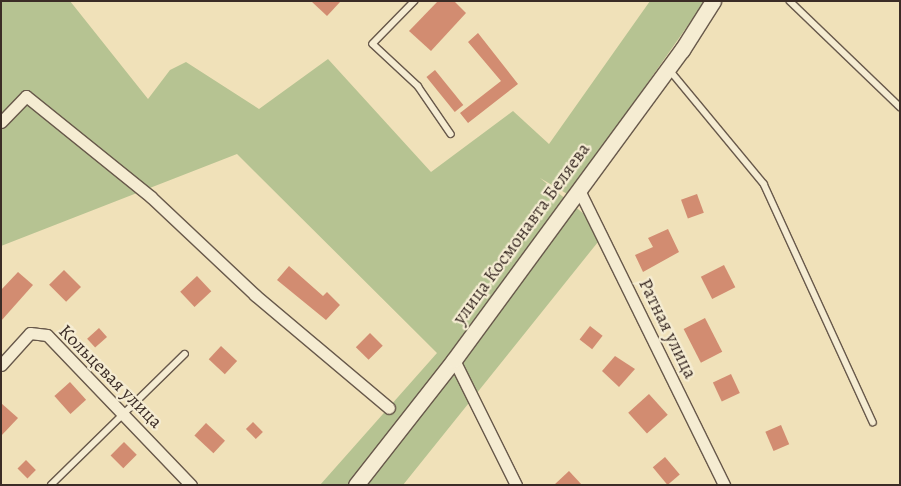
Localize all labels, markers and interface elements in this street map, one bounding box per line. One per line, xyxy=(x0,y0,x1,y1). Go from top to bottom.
street label: улица Космонавта Беляева xyxy=(448,139,596,329)
street label: Ратная улица xyxy=(633,275,701,383)
street label: Кольцевая улица xyxy=(53,320,167,434)

